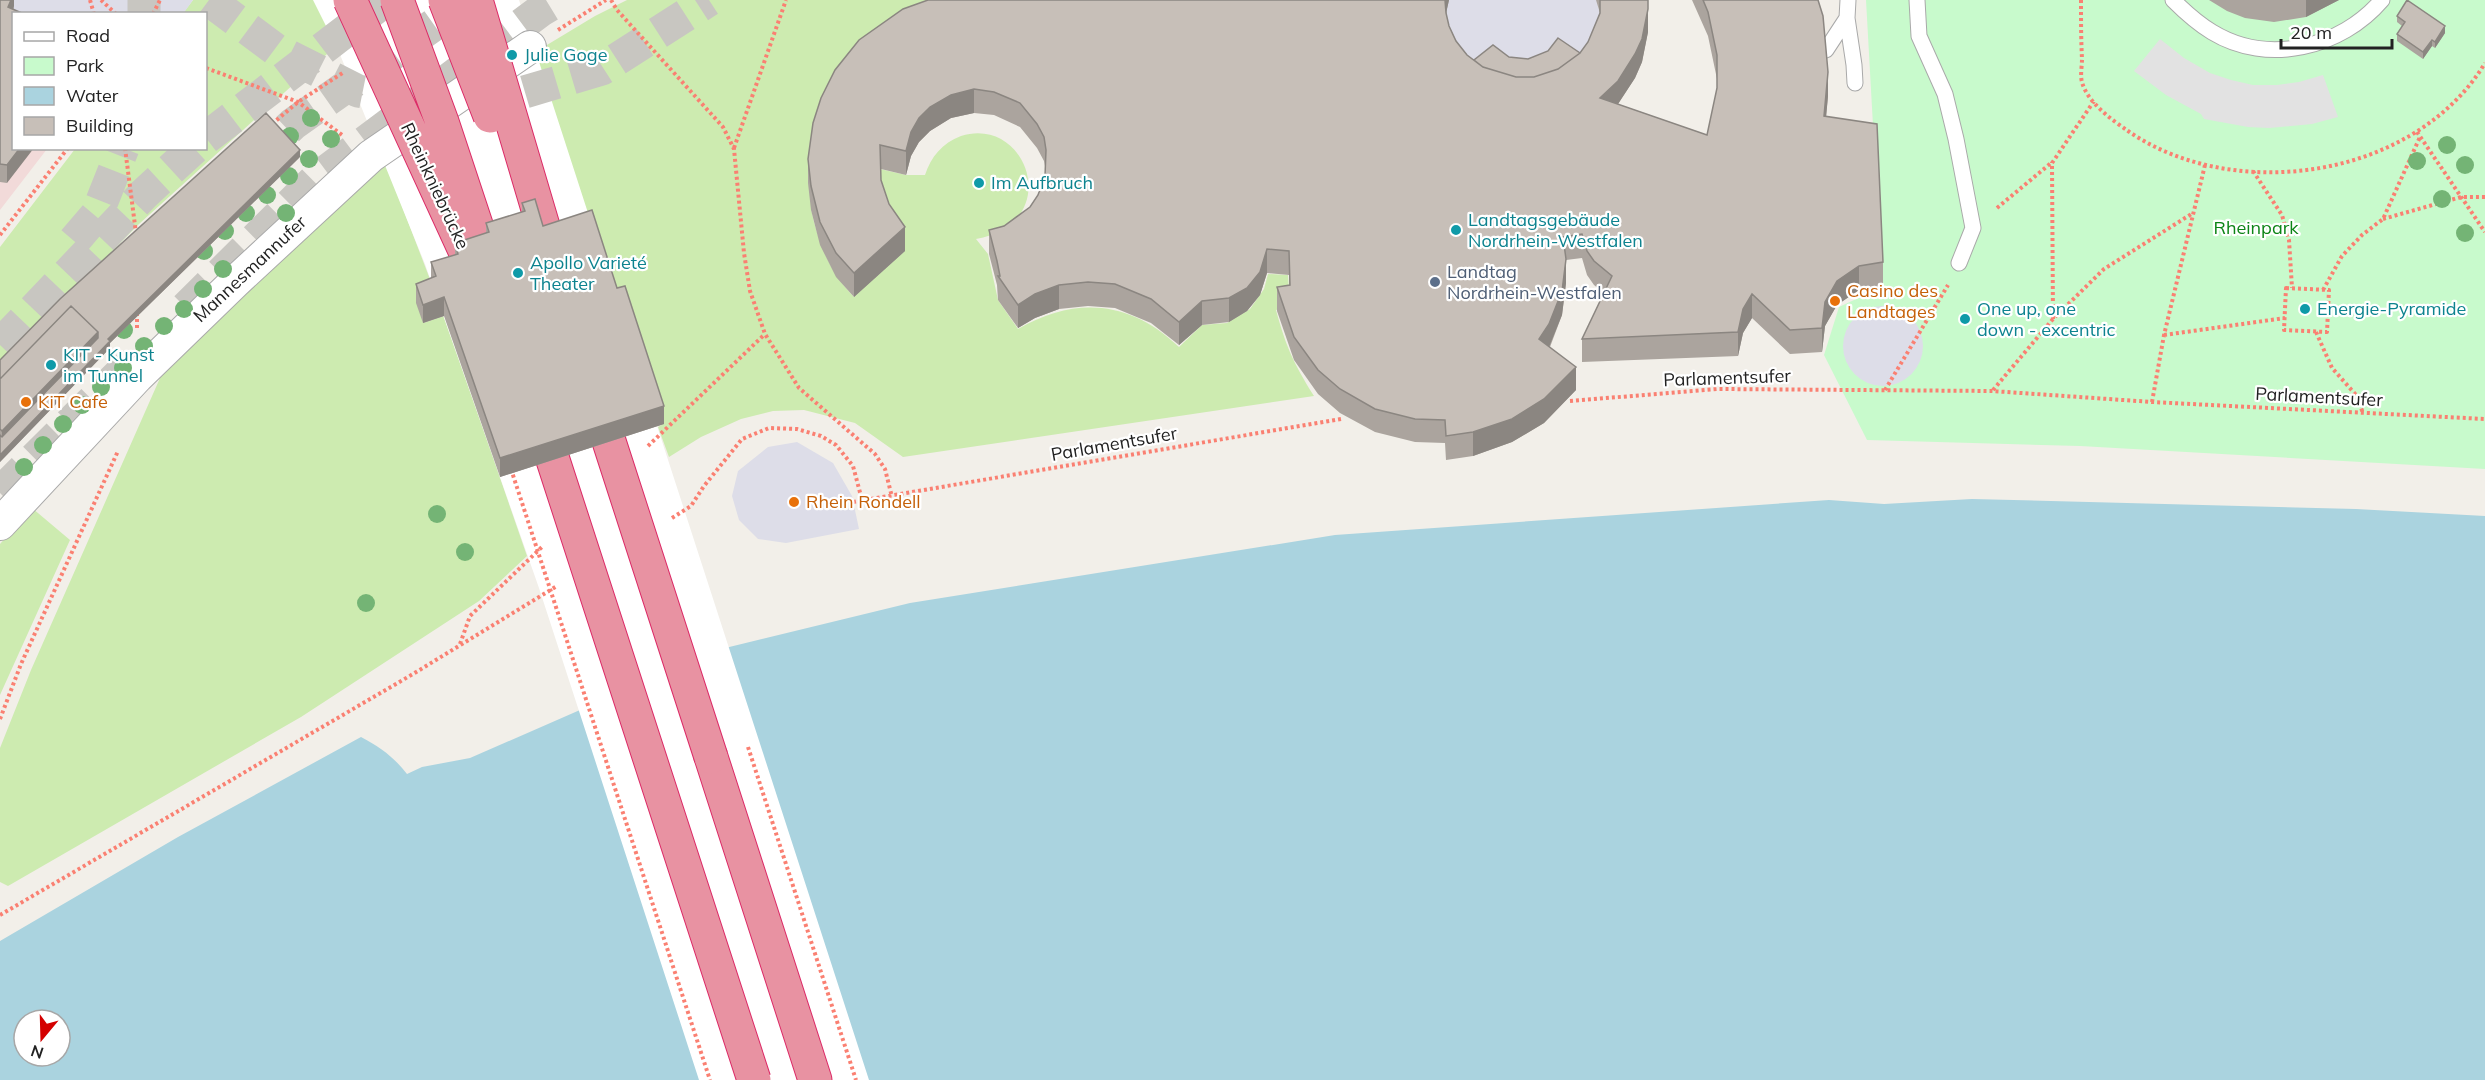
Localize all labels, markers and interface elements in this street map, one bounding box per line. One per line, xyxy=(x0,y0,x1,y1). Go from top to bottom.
legend xyxy=(12,12,207,150)
scale bar xyxy=(2281,12,2392,50)
text: 20 m xyxy=(2290,21,2332,44)
text: Road xyxy=(66,24,110,47)
place label: Julie Goge xyxy=(524,43,607,66)
marker: Julie Goge xyxy=(505,48,519,62)
text: Park xyxy=(66,54,105,77)
text: Water xyxy=(66,84,119,107)
text: Building xyxy=(66,114,134,137)
street label: Rheinkniebrücke xyxy=(396,119,475,253)
place label: Im Aufbruch xyxy=(991,171,1093,194)
marker: Im Aufbruch xyxy=(972,176,986,190)
place label: Landtagsgebäude Nordrhein-Westfalen xyxy=(1468,208,1643,252)
street label: Mannesmannufer xyxy=(188,210,311,327)
park label: Rheinpark xyxy=(2213,216,2299,239)
marker: Landtagsgebäude Nordrhein-Westfalen xyxy=(1449,223,1463,237)
place label: Apollo Varieté Theater xyxy=(530,251,647,295)
place label: Landtag Nordrhein-Westfalen xyxy=(1447,260,1622,304)
marker: Apollo Varieté Theater xyxy=(511,266,525,280)
marker: Landtag Nordrhein-Westfalen xyxy=(1428,275,1442,289)
place label: Casino des Landtages xyxy=(1847,279,1938,323)
marker: Casino des Landtages xyxy=(1828,294,1842,308)
place label: One up, one down - excentric xyxy=(1977,297,2116,341)
place label: Energie-Pyramide xyxy=(2317,297,2466,320)
marker: Energie-Pyramide xyxy=(2298,302,2312,316)
marker: One up, one down - excentric xyxy=(1958,312,1972,326)
place label: KIT - Kunst im Tunnel xyxy=(63,343,154,387)
marker: KIT - Kunst im Tunnel xyxy=(44,358,58,372)
street label: Parlamentsufer xyxy=(1663,364,1792,391)
street label: Parlamentsufer xyxy=(2255,382,2384,411)
place label: KiT Cafe xyxy=(38,390,108,413)
marker: KiT Cafe xyxy=(19,395,33,409)
street label: Parlamentsufer xyxy=(1049,421,1179,466)
place label: Rhein Rondell xyxy=(806,490,921,513)
marker: Rhein Rondell xyxy=(787,495,801,509)
north arrow xyxy=(12,1008,72,1068)
text: N xyxy=(28,1041,46,1064)

